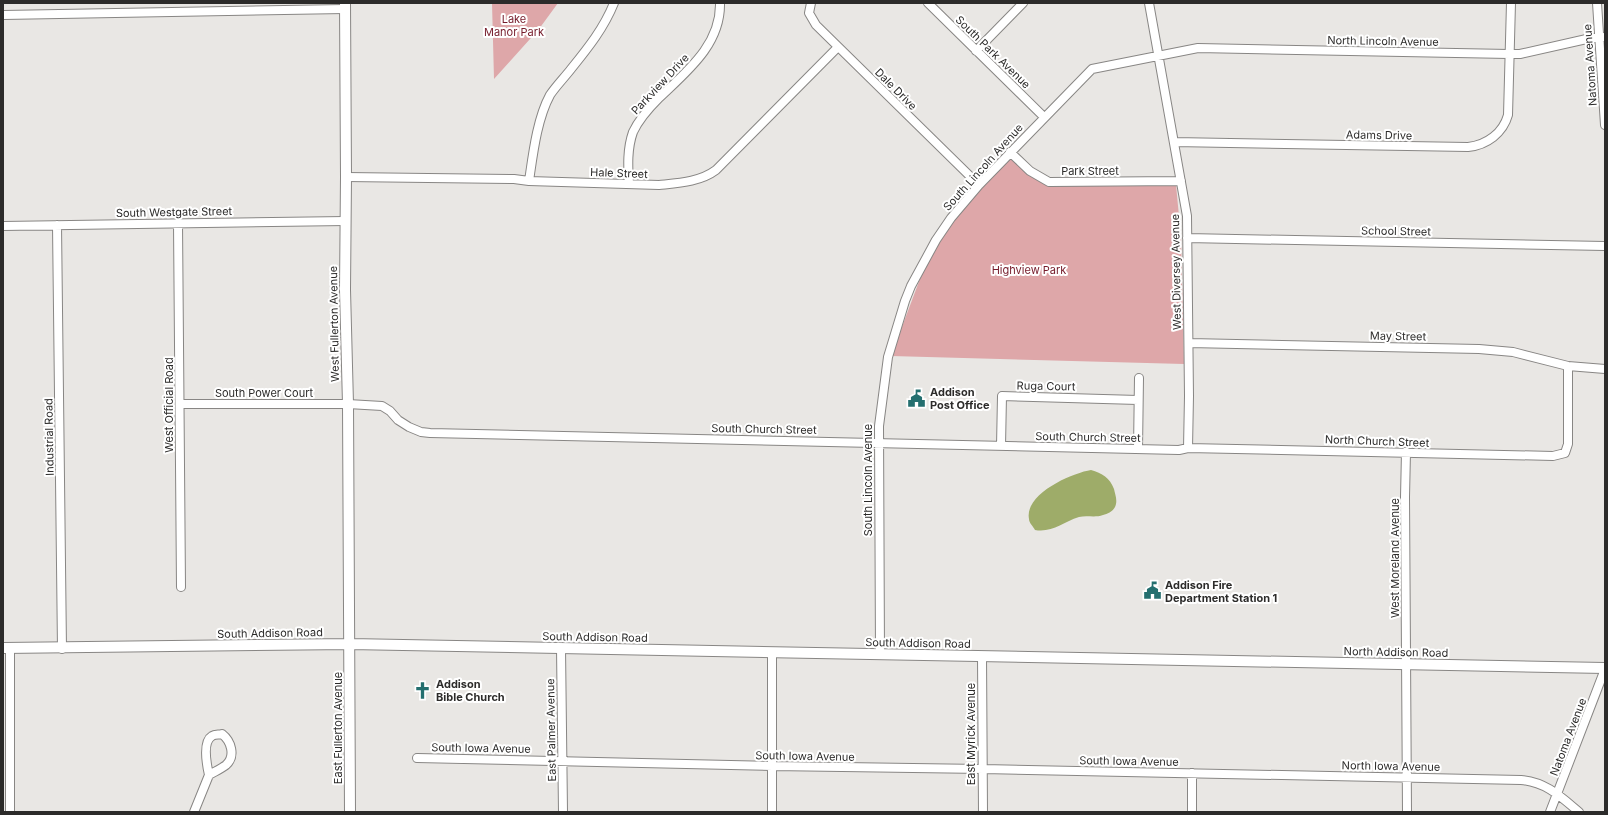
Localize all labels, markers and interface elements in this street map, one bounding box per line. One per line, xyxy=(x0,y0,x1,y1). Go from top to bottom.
park label: Lake Manor Park xyxy=(484,12,544,39)
street label: South Park Avenue xyxy=(953,13,1033,91)
street label: Natoma Avenue xyxy=(1580,24,1600,106)
street label: North Lincoln Avenue xyxy=(1327,33,1439,49)
street label: Parkview Drive xyxy=(628,51,692,117)
street label: Dale Drive xyxy=(872,65,920,113)
street label: South Lincoln Avenue xyxy=(940,121,1026,213)
street label: Adams Drive xyxy=(1346,127,1412,143)
street label: Park Street xyxy=(1061,164,1119,178)
street label: Hale Street xyxy=(590,165,648,181)
street label: South Westgate Street xyxy=(116,204,233,220)
street label: West Diversey Avenue xyxy=(1168,214,1184,330)
street label: School Street xyxy=(1361,223,1431,239)
park label: Highview Park xyxy=(992,263,1066,277)
street label: West Fullerton Avenue xyxy=(326,266,342,382)
street label: May Street xyxy=(1370,329,1427,343)
street label: West Official Road xyxy=(162,357,176,453)
street label: Ruga Court xyxy=(1017,378,1076,394)
place label: Addison Post Office xyxy=(930,385,990,412)
street label: South Power Court xyxy=(215,386,314,400)
public building icon: Addison Post Office xyxy=(907,388,927,408)
street label: Industrial Road xyxy=(41,398,57,476)
street label: South Church Street xyxy=(711,421,817,437)
street label: South Lincoln Avenue xyxy=(861,424,875,536)
street label: South Church Street xyxy=(1035,429,1141,445)
street label: North Church Street xyxy=(1325,432,1430,450)
street label: West Moreland Avenue xyxy=(1388,498,1402,618)
place label: Addison Fire Department Station 1 xyxy=(1165,578,1278,605)
public building icon: Addison Fire Department Station 1 xyxy=(1142,581,1162,601)
street label: South Addison Road xyxy=(217,625,323,641)
street label: South Addison Road xyxy=(542,629,648,645)
street label: South Addison Road xyxy=(865,635,971,651)
street label: North Addison Road xyxy=(1344,644,1448,660)
street label: East Fullerton Avenue xyxy=(331,672,345,784)
place label: Addison Bible Church xyxy=(436,677,505,704)
street label: East Palmer Avenue xyxy=(543,678,559,782)
church icon: Addison Bible Church xyxy=(413,680,433,700)
street label: East Myrick Avenue xyxy=(964,683,978,785)
street label: Natoma Avenue xyxy=(1547,696,1589,778)
street label: South Iowa Avenue xyxy=(431,740,531,756)
street label: South Iowa Avenue xyxy=(755,748,855,764)
street label: South Iowa Avenue xyxy=(1079,753,1179,769)
street label: North Iowa Avenue xyxy=(1342,758,1440,774)

